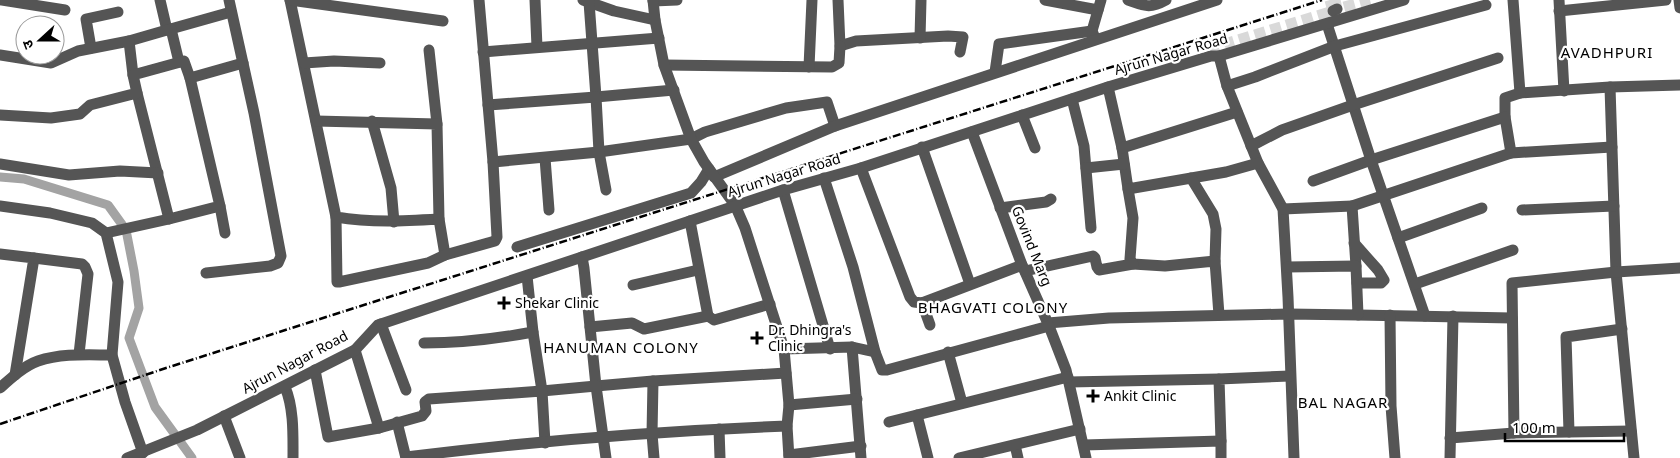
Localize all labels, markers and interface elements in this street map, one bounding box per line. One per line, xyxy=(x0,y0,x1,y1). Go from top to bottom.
north arrow xyxy=(15,15,65,65)
street label: Ajrun Nagar Road xyxy=(1112,28,1230,79)
text: उ xyxy=(17,37,38,52)
district label: AVADHPURI xyxy=(1561,42,1653,62)
street label: Ajrun Nagar Road xyxy=(725,148,843,201)
street label: Govind Marg xyxy=(1008,203,1057,289)
place label: Shekar Clinic xyxy=(515,293,599,312)
marker: Shekar Clinic xyxy=(497,296,511,310)
district label: BHAGVATI COLONY xyxy=(918,297,1068,317)
place label: Dr. Dhingra's Clinic xyxy=(768,320,852,355)
street label: Ajrun Nagar Road xyxy=(239,326,351,397)
marker: Dr. Dhingra's Clinic xyxy=(750,331,764,345)
district label: HANUMAN COLONY xyxy=(543,337,699,357)
place label: Ankit Clinic xyxy=(1104,386,1177,405)
marker: Ankit Clinic xyxy=(1086,389,1100,403)
district label: BAL NAGAR xyxy=(1298,392,1388,412)
scale bar xyxy=(1505,410,1624,442)
text: 100 m xyxy=(1512,417,1556,437)

